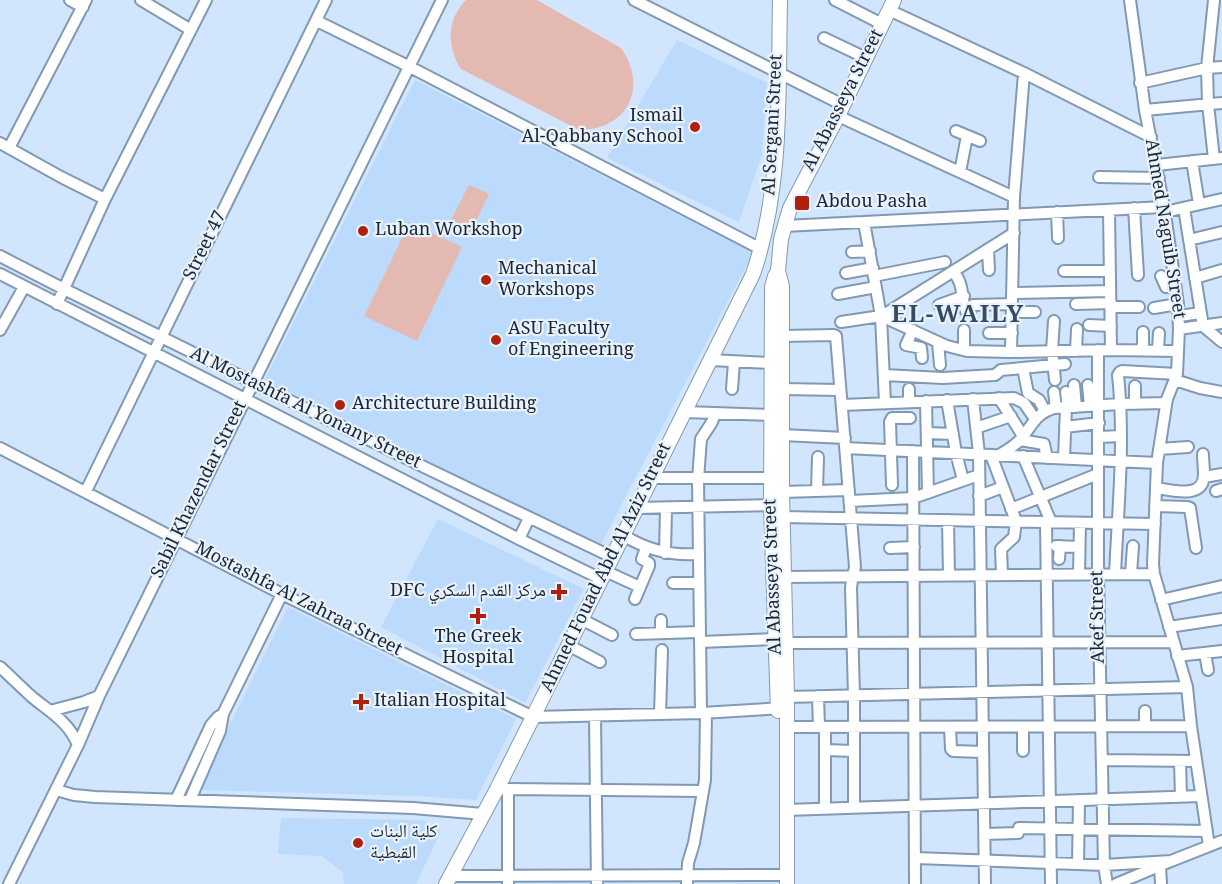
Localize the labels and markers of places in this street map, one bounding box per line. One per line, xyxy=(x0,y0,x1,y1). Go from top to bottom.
place label: Ismail Al-Qabbany School xyxy=(522,102,683,153)
marker: Ismail Al-Qabbany School xyxy=(688,120,702,134)
place label: Abdou Pasha xyxy=(816,188,927,218)
marker: Abdou Pasha xyxy=(793,194,811,212)
place label: Luban Workshop xyxy=(375,216,523,246)
marker: Luban Workshop xyxy=(356,224,370,238)
place label: Mechanical Workshops xyxy=(498,255,597,306)
marker: Mechanical Workshops xyxy=(479,273,493,287)
place label: ASU Faculty of Engineering xyxy=(508,315,634,366)
marker: ASU Faculty of Engineering xyxy=(489,333,503,347)
place label: Architecture Building xyxy=(352,390,537,420)
marker: Architecture Building xyxy=(333,398,347,412)
place label: DFC مركز القدم السكري xyxy=(390,577,546,607)
marker: DFC مركز القدم السكري xyxy=(550,583,568,601)
marker: The Greek Hospital xyxy=(469,607,487,625)
place label: The Greek Hospital xyxy=(434,623,522,674)
place label: Italian Hospital xyxy=(374,687,506,717)
marker: Italian Hospital xyxy=(352,693,370,711)
place label: كلية البنات القبطية xyxy=(370,818,438,869)
marker: كلية البنات القبطية xyxy=(351,836,365,850)

